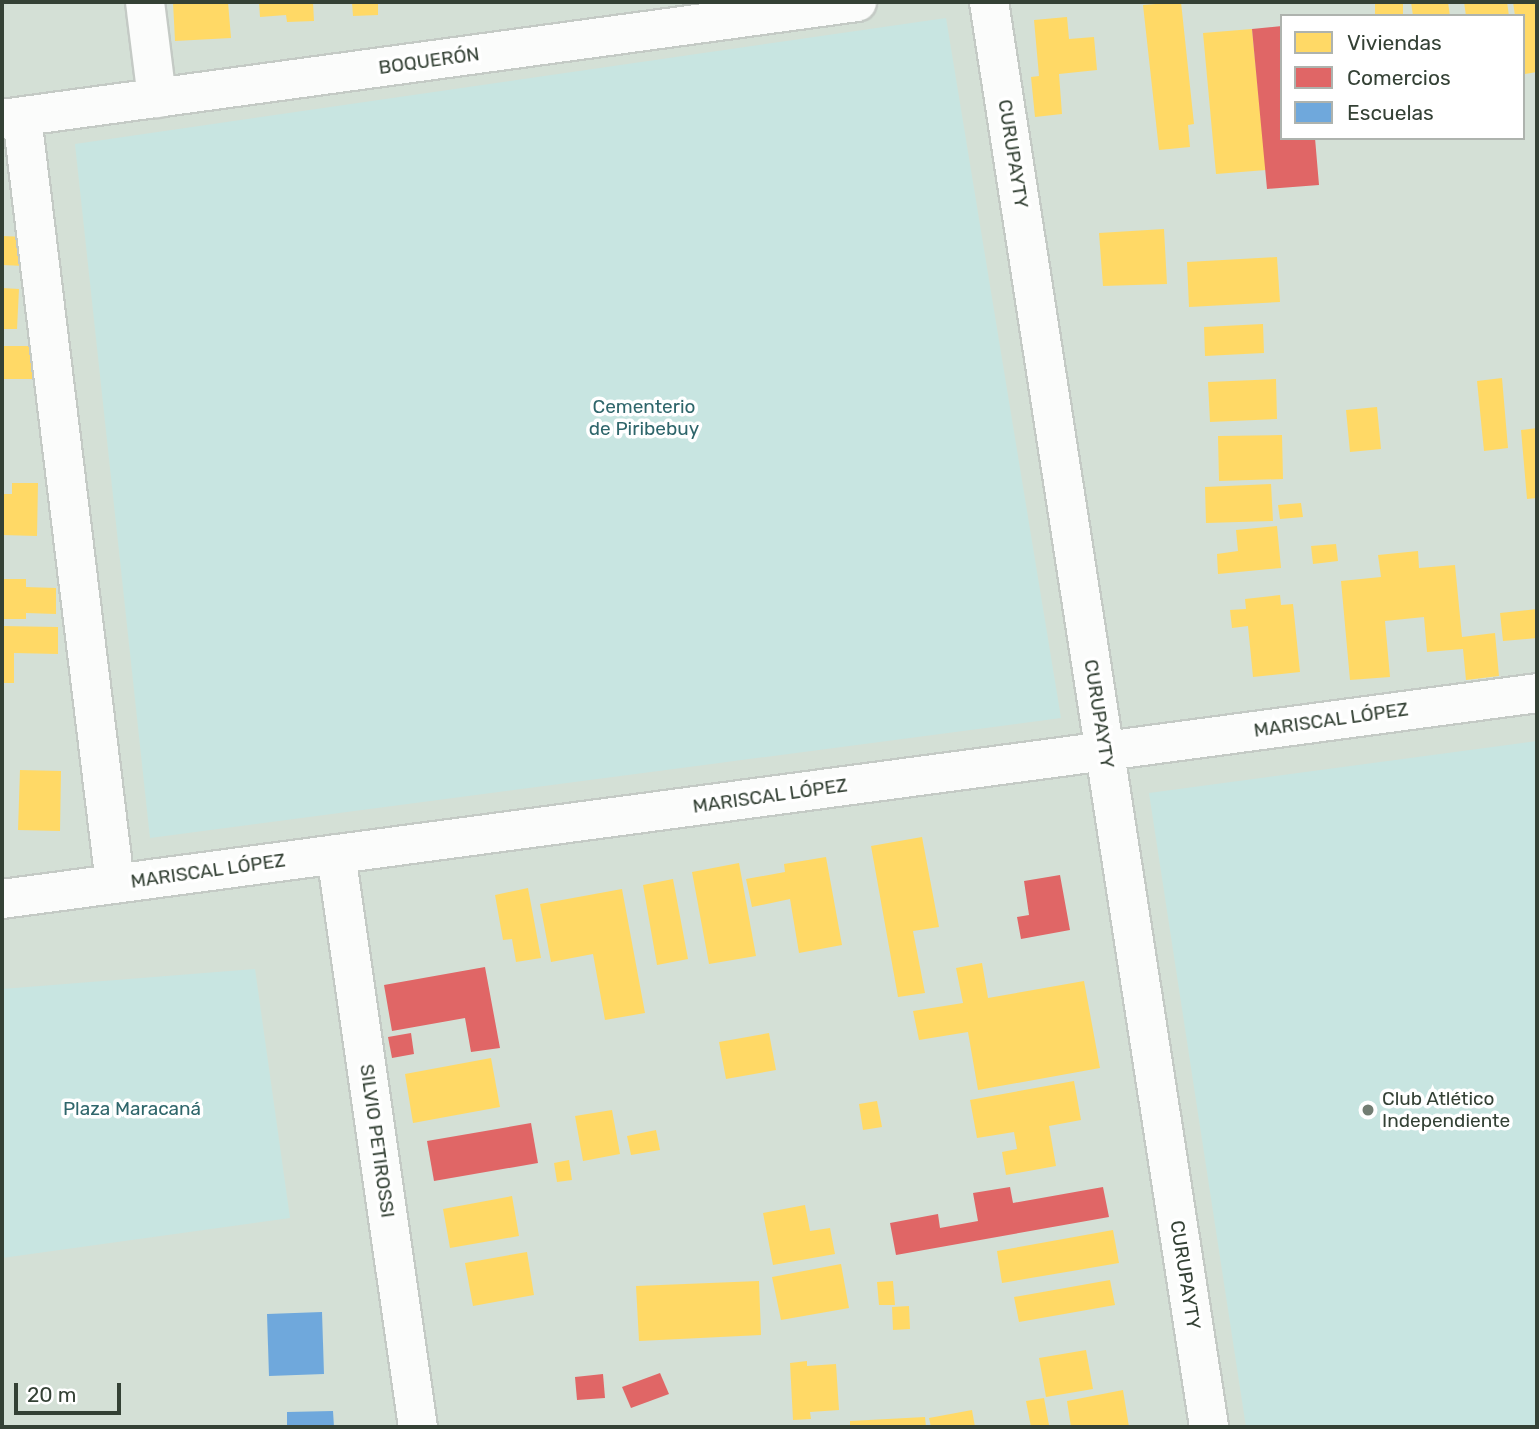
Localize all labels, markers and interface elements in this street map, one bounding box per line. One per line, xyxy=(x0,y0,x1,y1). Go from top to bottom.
legend xyxy=(1280,14,1525,140)
text: Viviendas xyxy=(1347,30,1442,55)
street label: BOQUERÓN xyxy=(377,43,481,79)
text: Comercios xyxy=(1347,65,1451,90)
street label: CURUPAYTY xyxy=(993,98,1033,210)
text: Escuelas xyxy=(1347,100,1434,125)
park label: Cementerio de Piribebuy xyxy=(589,396,699,440)
street label: CURUPAYTY xyxy=(1079,658,1119,770)
street label: MARISCAL LÓPEZ xyxy=(1252,698,1410,742)
street label: MARISCAL LÓPEZ xyxy=(691,774,849,818)
street label: MARISCAL LÓPEZ xyxy=(129,849,287,893)
street label: SILVIO PETIROSSI xyxy=(355,1063,399,1219)
place label: Club Atlético Independiente xyxy=(1382,1088,1510,1132)
park label: Plaza Maracaná xyxy=(63,1098,201,1120)
marker: Club Atlético Independiente xyxy=(1360,1102,1376,1118)
street label: CURUPAYTY xyxy=(1165,1219,1205,1331)
scale bar xyxy=(18,1370,124,1414)
text: 20 m xyxy=(27,1382,76,1407)

